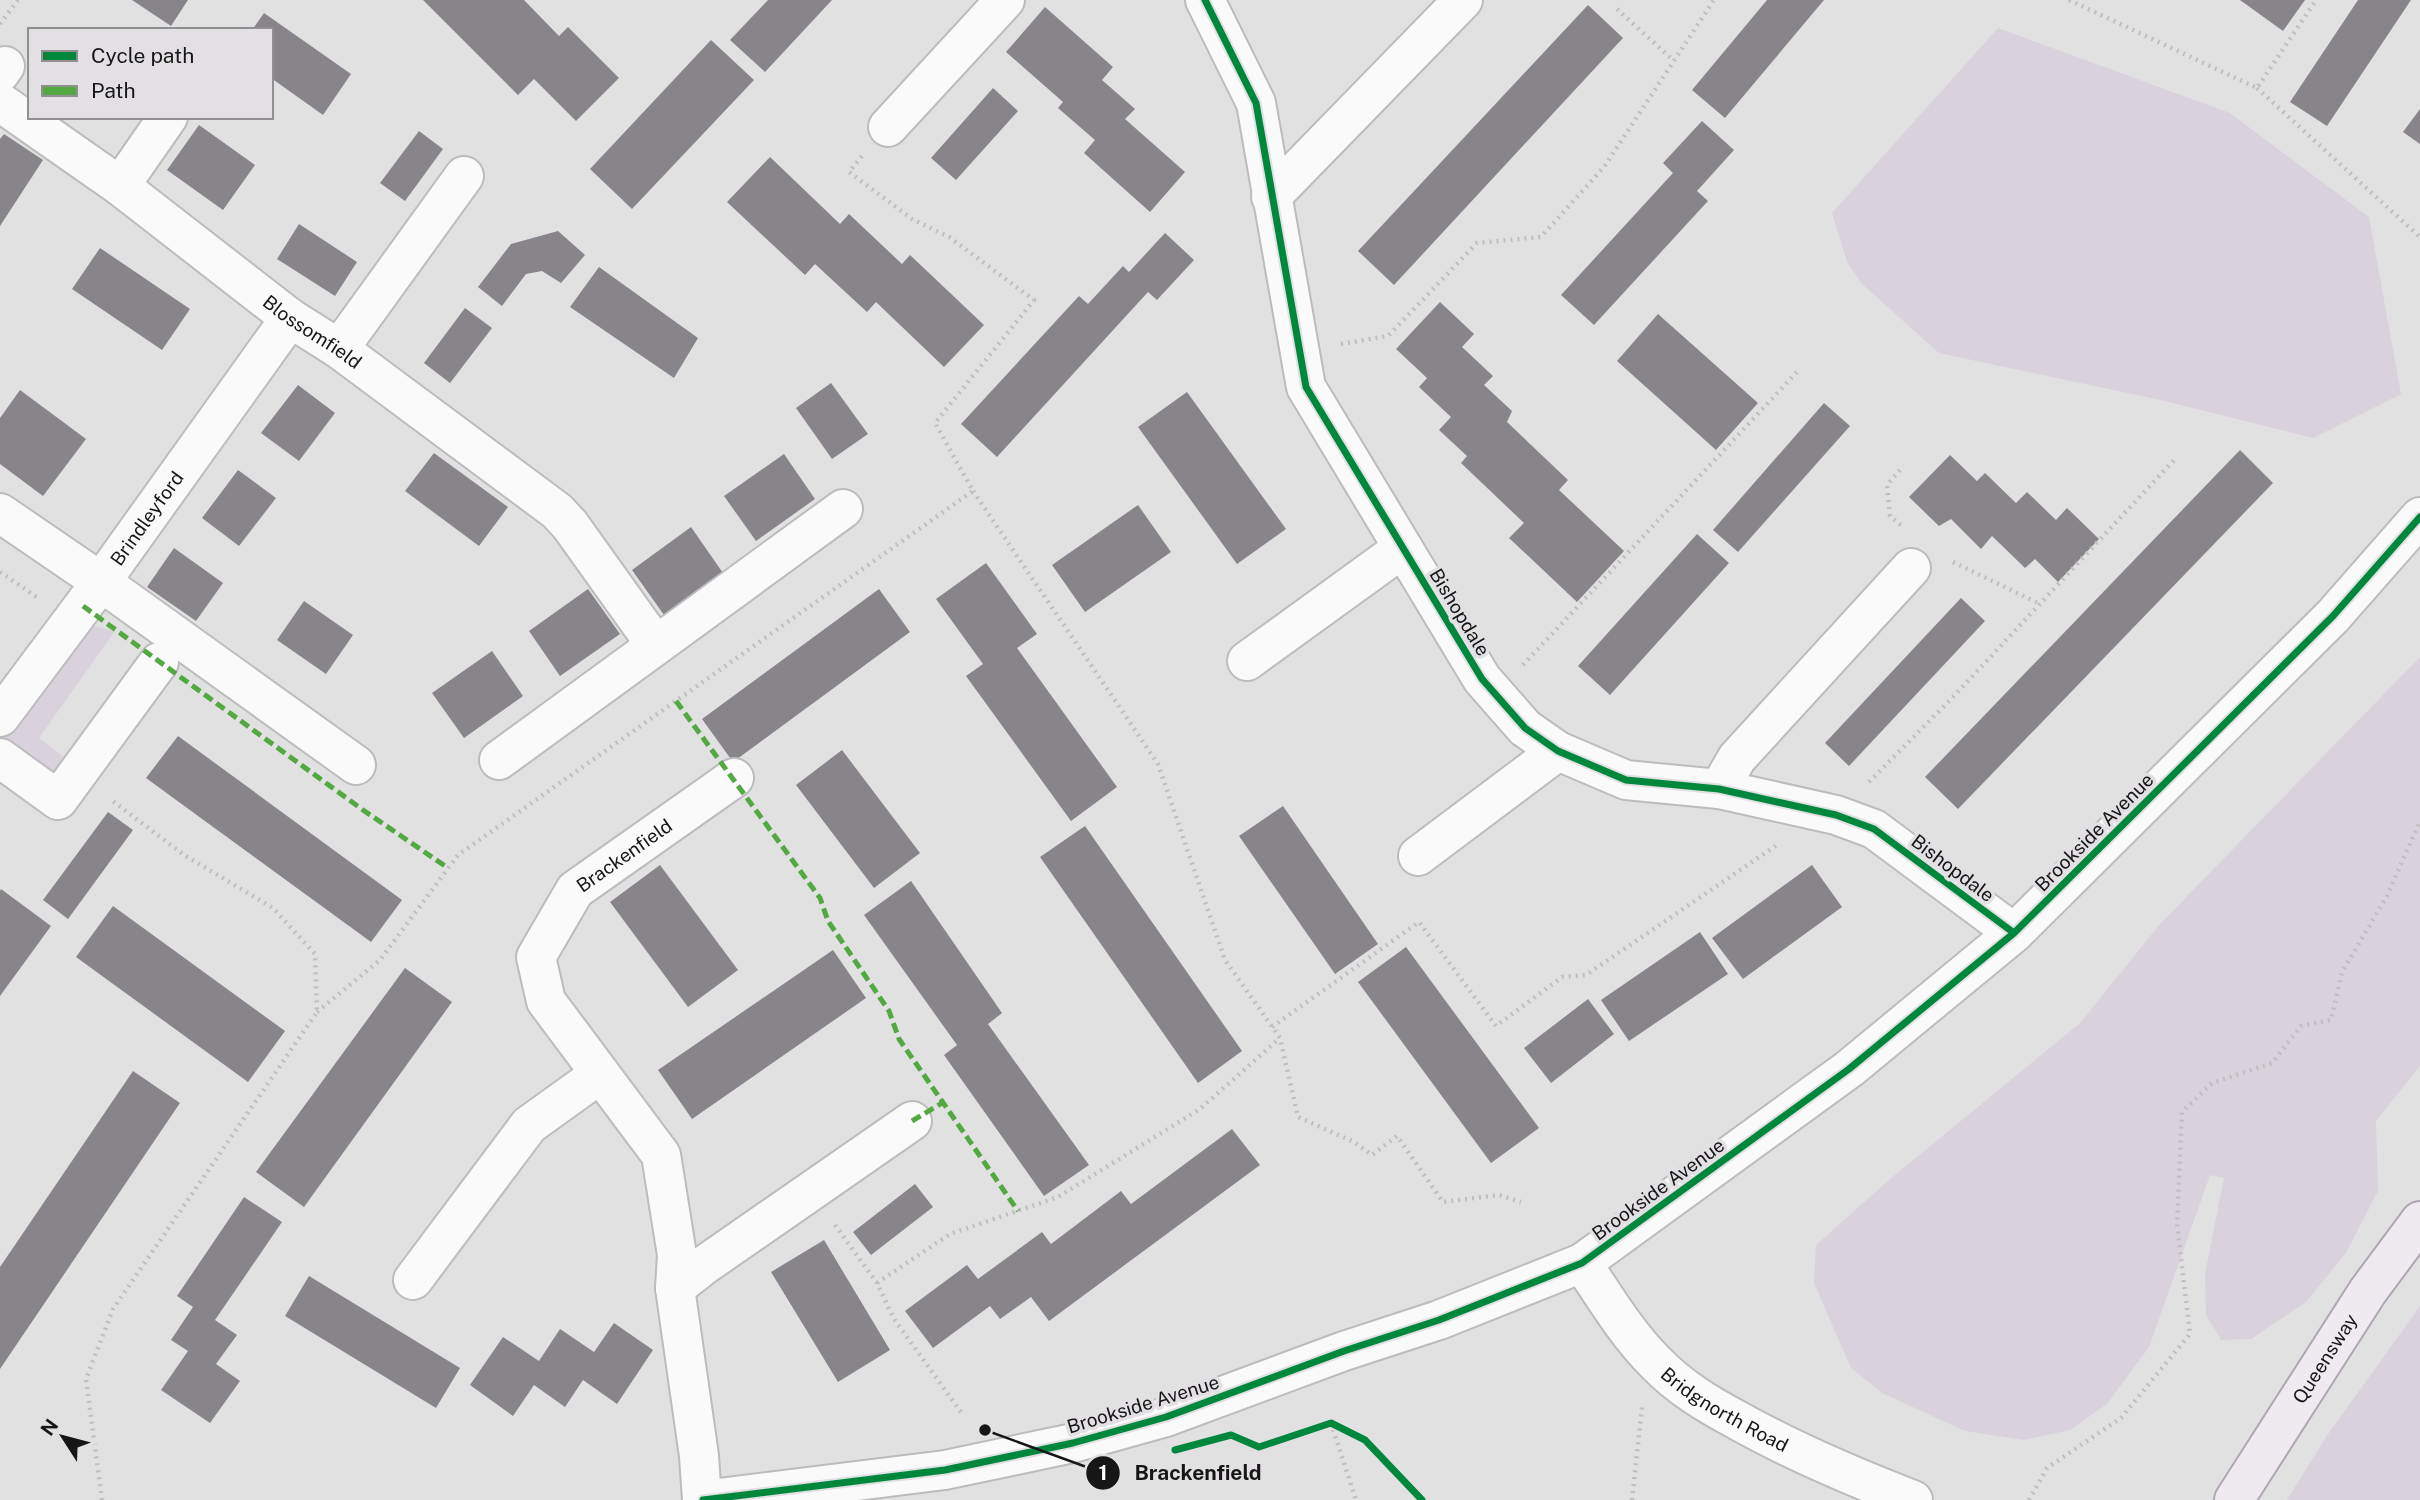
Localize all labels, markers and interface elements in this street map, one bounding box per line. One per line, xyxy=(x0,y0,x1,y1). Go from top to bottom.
legend xyxy=(28,28,273,119)
text: Cycle path xyxy=(91,43,194,68)
text: Path xyxy=(91,78,136,103)
street label: Blossomfield xyxy=(259,290,366,373)
street label: Brindleyford xyxy=(106,467,188,570)
street label: Bishopdale xyxy=(1425,564,1495,660)
street label: Brookside Avenue xyxy=(2030,768,2158,896)
street label: Brackenfield xyxy=(572,814,676,897)
street label: Bishopdale xyxy=(1907,830,1999,906)
street label: Brookside Avenue xyxy=(1588,1134,1728,1244)
street label: Queensway xyxy=(2288,1310,2362,1408)
street label: Bridgnorth Road xyxy=(1657,1363,1792,1456)
street label: Brookside Avenue xyxy=(1064,1370,1222,1438)
north arrow xyxy=(28,1402,98,1472)
text: N xyxy=(36,1415,63,1439)
callout: Brackenfield xyxy=(1086,1452,1276,1494)
text: 1 xyxy=(1099,1460,1108,1485)
text: Brackenfield xyxy=(1135,1460,1261,1485)

